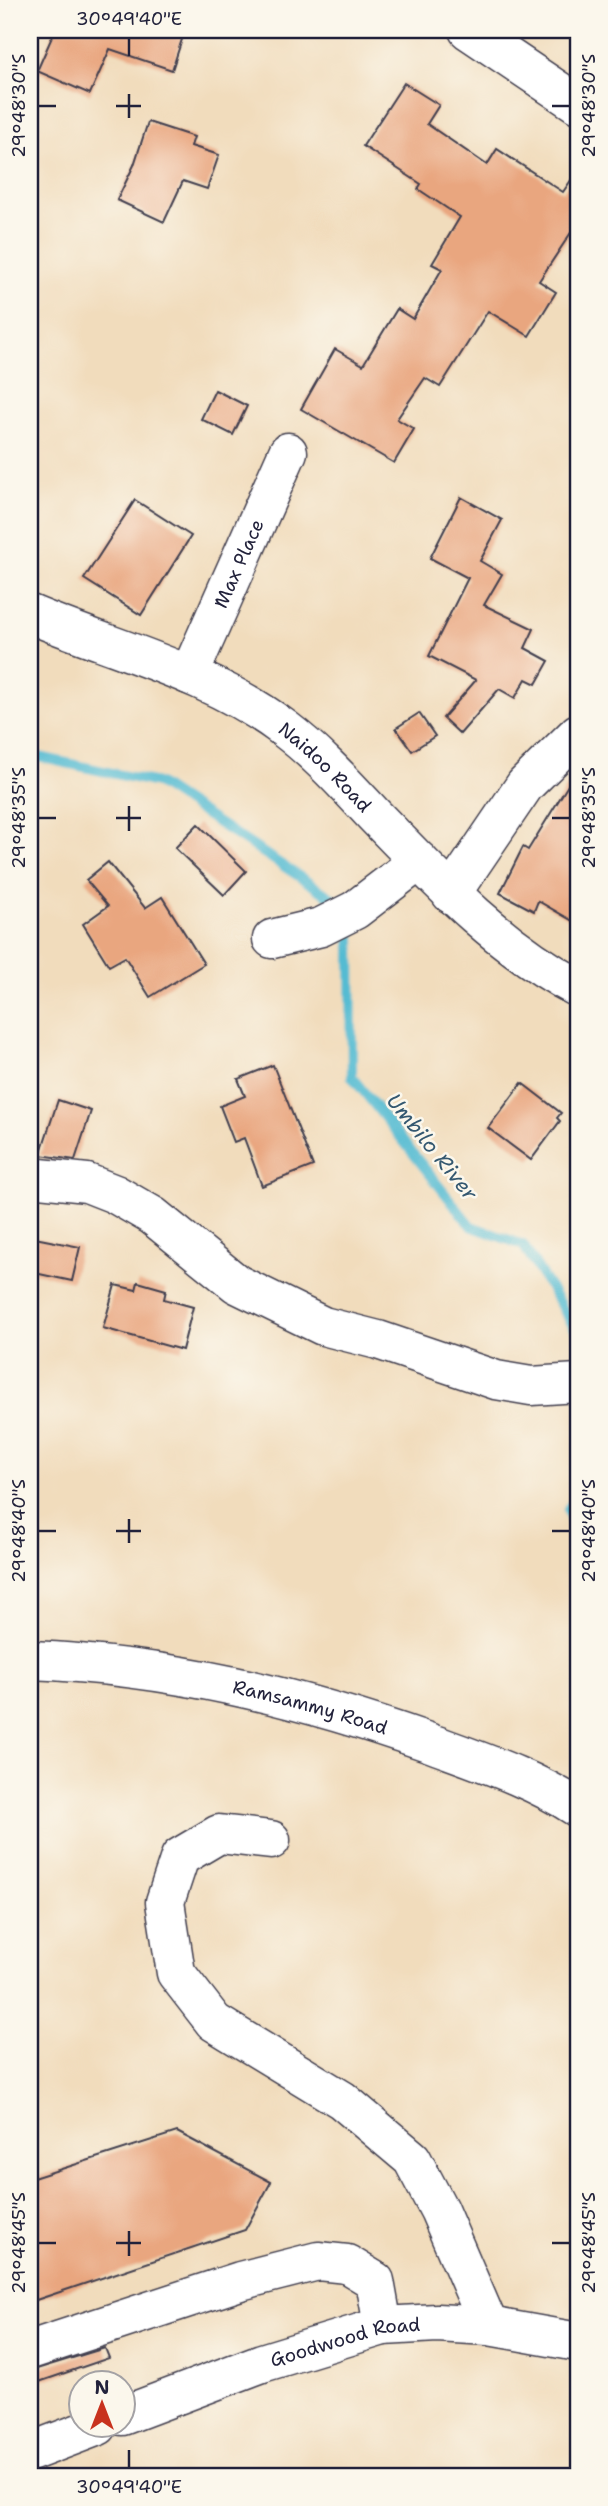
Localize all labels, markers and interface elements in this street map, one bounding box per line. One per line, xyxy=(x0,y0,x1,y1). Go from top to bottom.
text: 30°49'40"E xyxy=(76,7,182,31)
text: 29°48'30"S xyxy=(7,54,31,158)
text: 29°48'30"S xyxy=(577,54,601,158)
street label: Max Place xyxy=(208,515,270,612)
street label: Naidoo Road xyxy=(273,717,377,818)
text: 29°48'35"S xyxy=(7,767,31,869)
text: 29°48'35"S xyxy=(577,767,601,869)
water label: Umbilo River xyxy=(380,1088,484,1207)
text: 29°48'40"S xyxy=(7,1479,31,1583)
text: 29°48'40"S xyxy=(577,1479,601,1583)
street label: Ramsammy Road xyxy=(231,1674,391,1740)
text: 29°48'45"S xyxy=(7,2192,31,2294)
text: 29°48'45"S xyxy=(577,2192,601,2294)
street label: Goodwood Road xyxy=(267,2312,421,2373)
north arrow xyxy=(66,2370,136,2440)
text: N xyxy=(94,2375,110,2400)
text: 30°49'40"E xyxy=(76,2475,182,2499)

